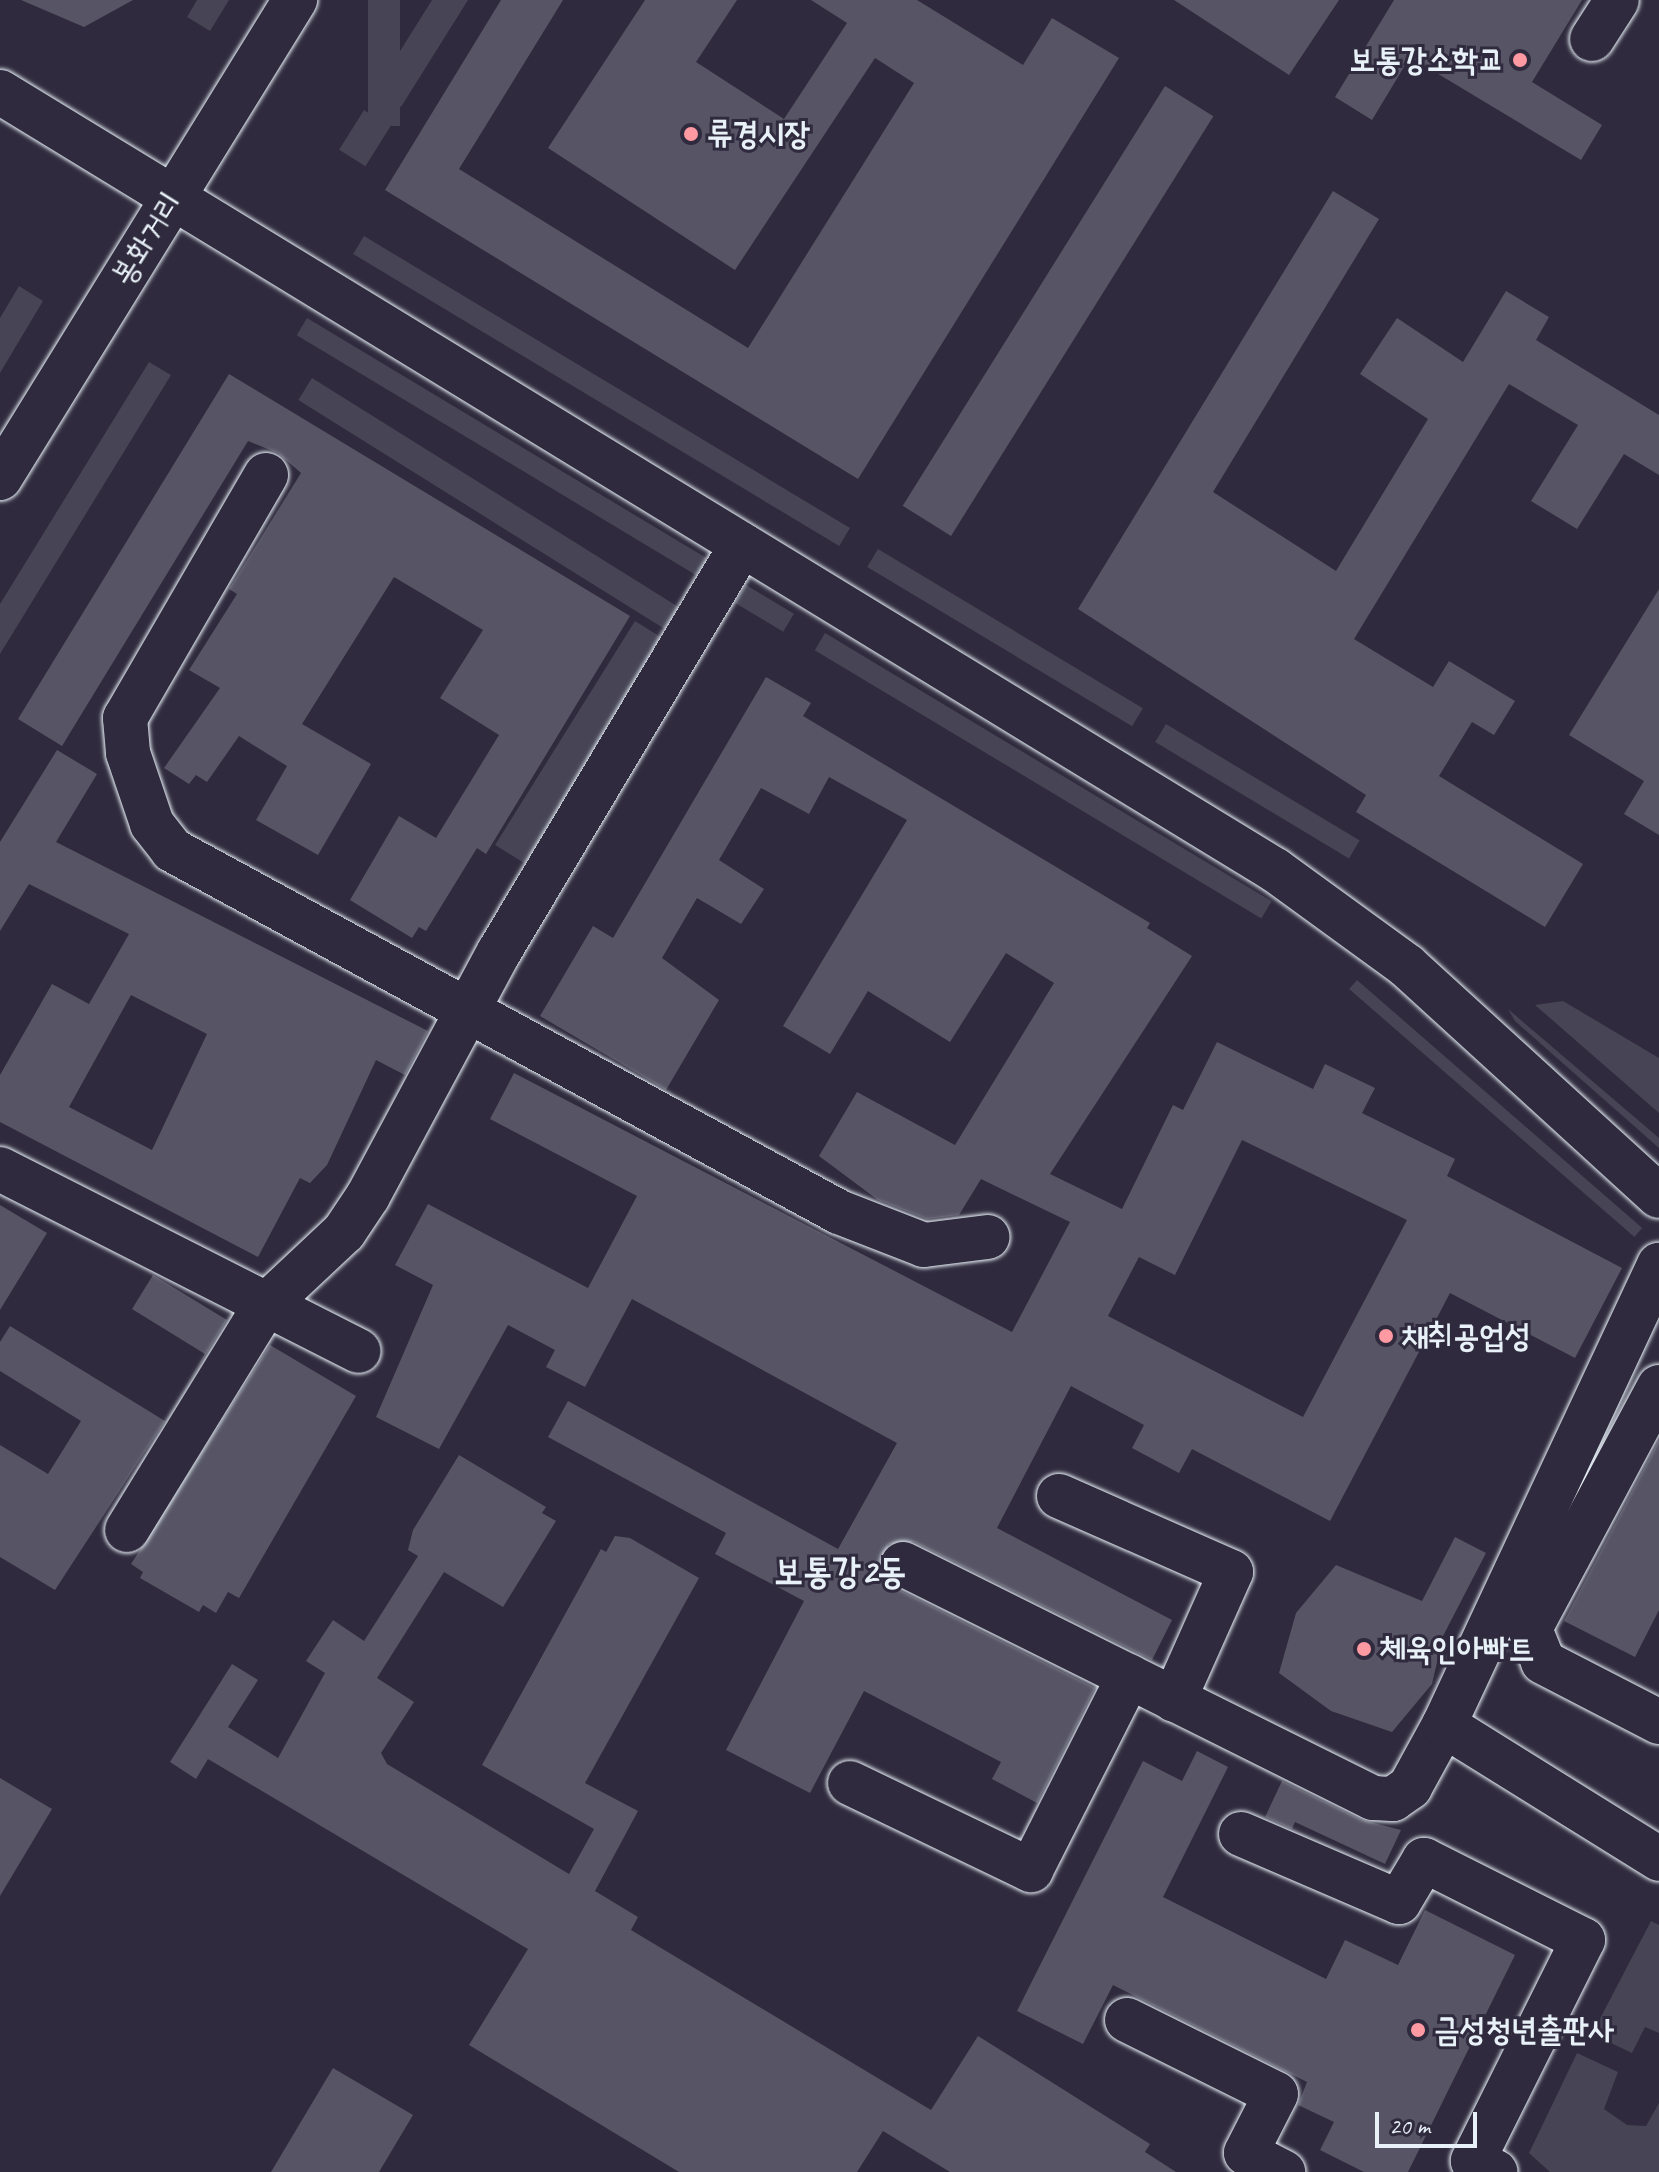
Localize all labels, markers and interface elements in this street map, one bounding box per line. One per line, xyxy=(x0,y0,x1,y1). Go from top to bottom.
place label: 보통강소학교 xyxy=(1350,41,1504,79)
marker: 보통강소학교 xyxy=(1511,51,1529,69)
place label: 류경시장 xyxy=(707,115,810,153)
marker: 류경시장 xyxy=(682,125,700,143)
street label: 봉화거리 xyxy=(103,185,191,293)
place label: 채취공업성 xyxy=(1402,1317,1531,1355)
marker: 채취공업성 xyxy=(1377,1327,1395,1345)
district label: 보통강2동 xyxy=(774,1550,906,1594)
place label: 체육인아빠트 xyxy=(1380,1630,1534,1668)
marker: 체육인아빠트 xyxy=(1355,1640,1373,1658)
place label: 금성청년출판사 xyxy=(1434,2011,1614,2049)
marker: 금성청년출판사 xyxy=(1409,2021,1427,2039)
scale bar xyxy=(1379,2096,1481,2146)
text: 20 m xyxy=(1389,2111,1430,2141)

